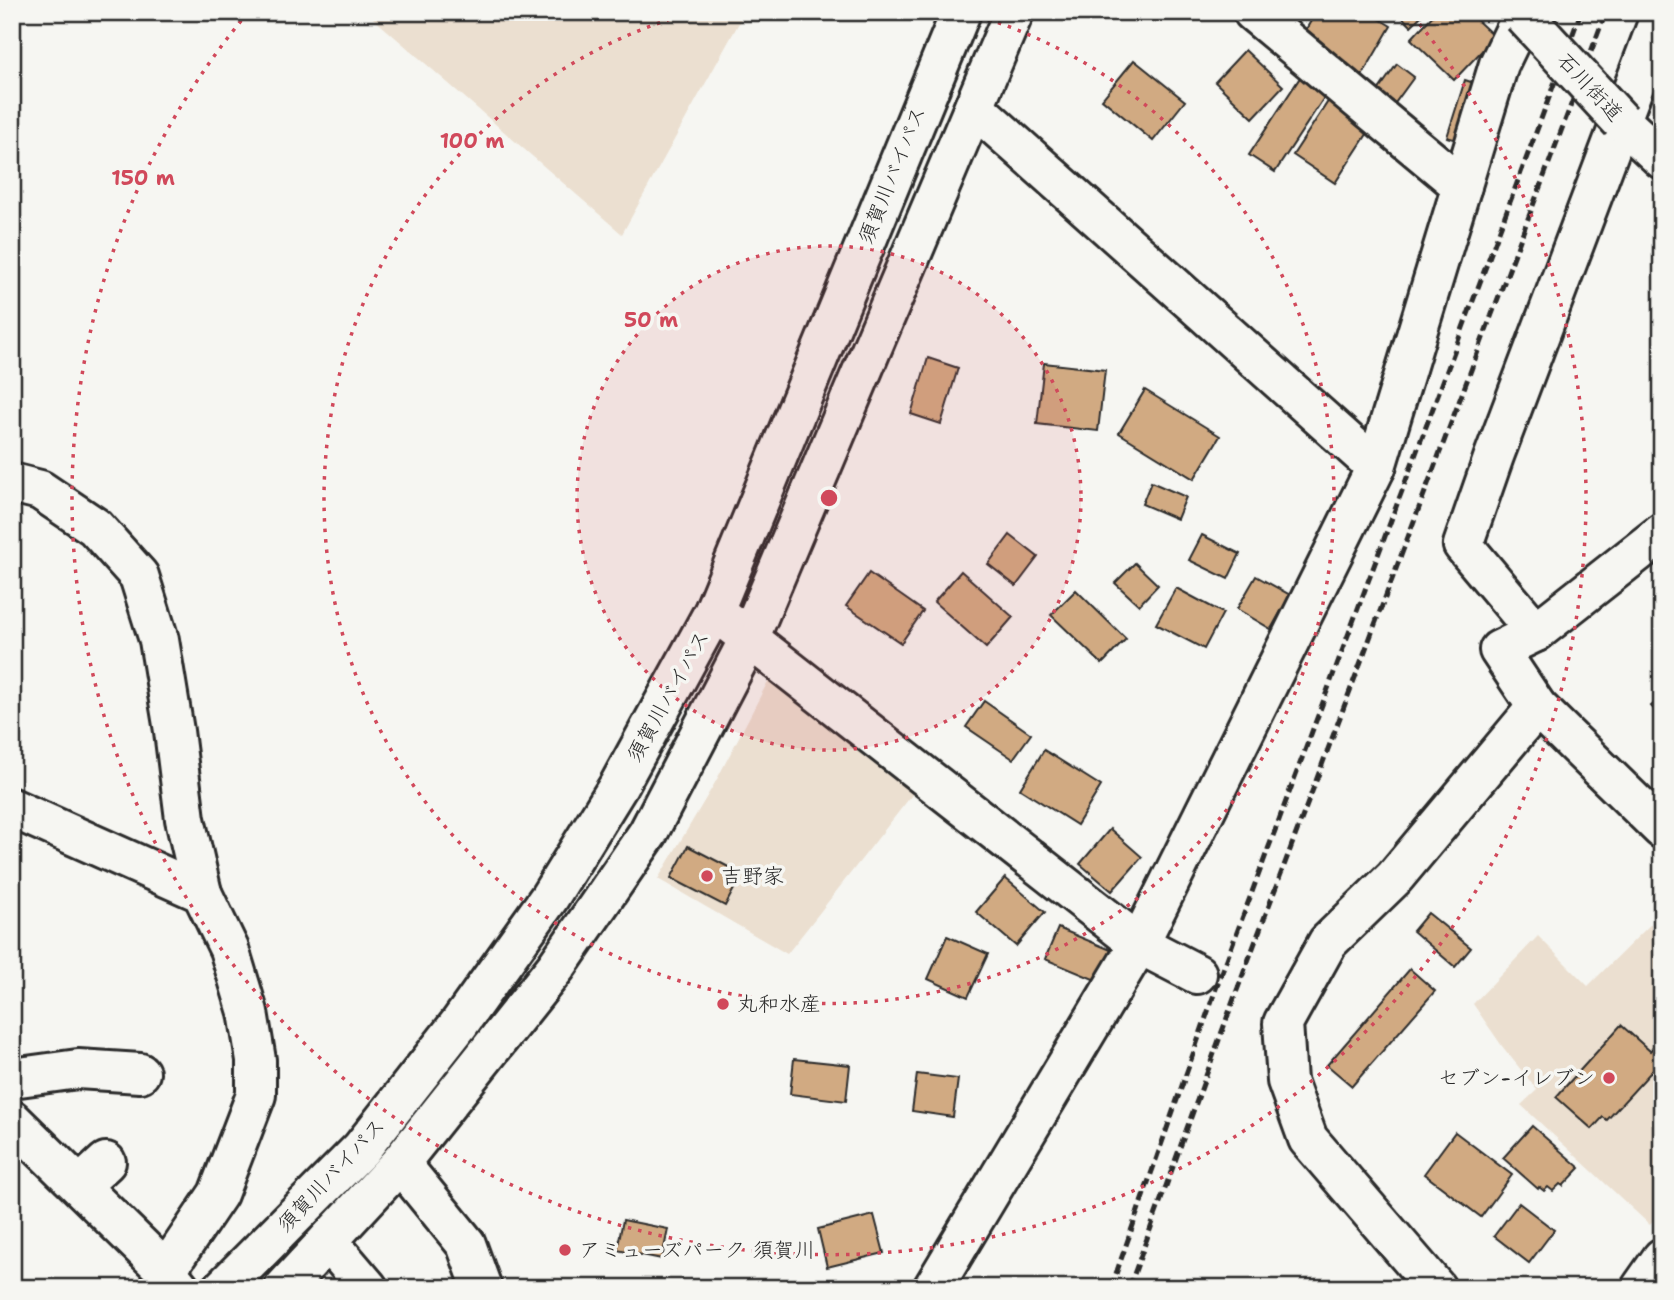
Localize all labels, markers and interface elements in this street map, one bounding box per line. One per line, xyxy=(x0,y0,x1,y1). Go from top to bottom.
street label: 石川街道 xyxy=(1551,47,1629,127)
street label: 須賀川バイパス xyxy=(852,102,932,248)
text: 100 m xyxy=(440,127,504,155)
text: 150 m xyxy=(111,164,175,192)
text: 50 m xyxy=(624,306,678,334)
centre of rings xyxy=(817,486,841,510)
street label: 須賀川バイパス xyxy=(620,625,716,767)
place label: 吉野家 xyxy=(721,862,784,890)
marker: 吉野家 xyxy=(699,868,715,884)
place label: 丸和水産 xyxy=(737,990,821,1018)
marker: 丸和水産 xyxy=(715,996,731,1012)
place label: セブン-イレブン xyxy=(1438,1064,1595,1092)
marker: セブン-イレブン xyxy=(1601,1070,1617,1086)
street label: 須賀川バイパス xyxy=(271,1112,391,1238)
place label: アミューズパーク 須賀川 xyxy=(579,1236,815,1264)
marker: アミューズパーク 須賀川 xyxy=(557,1242,573,1258)

